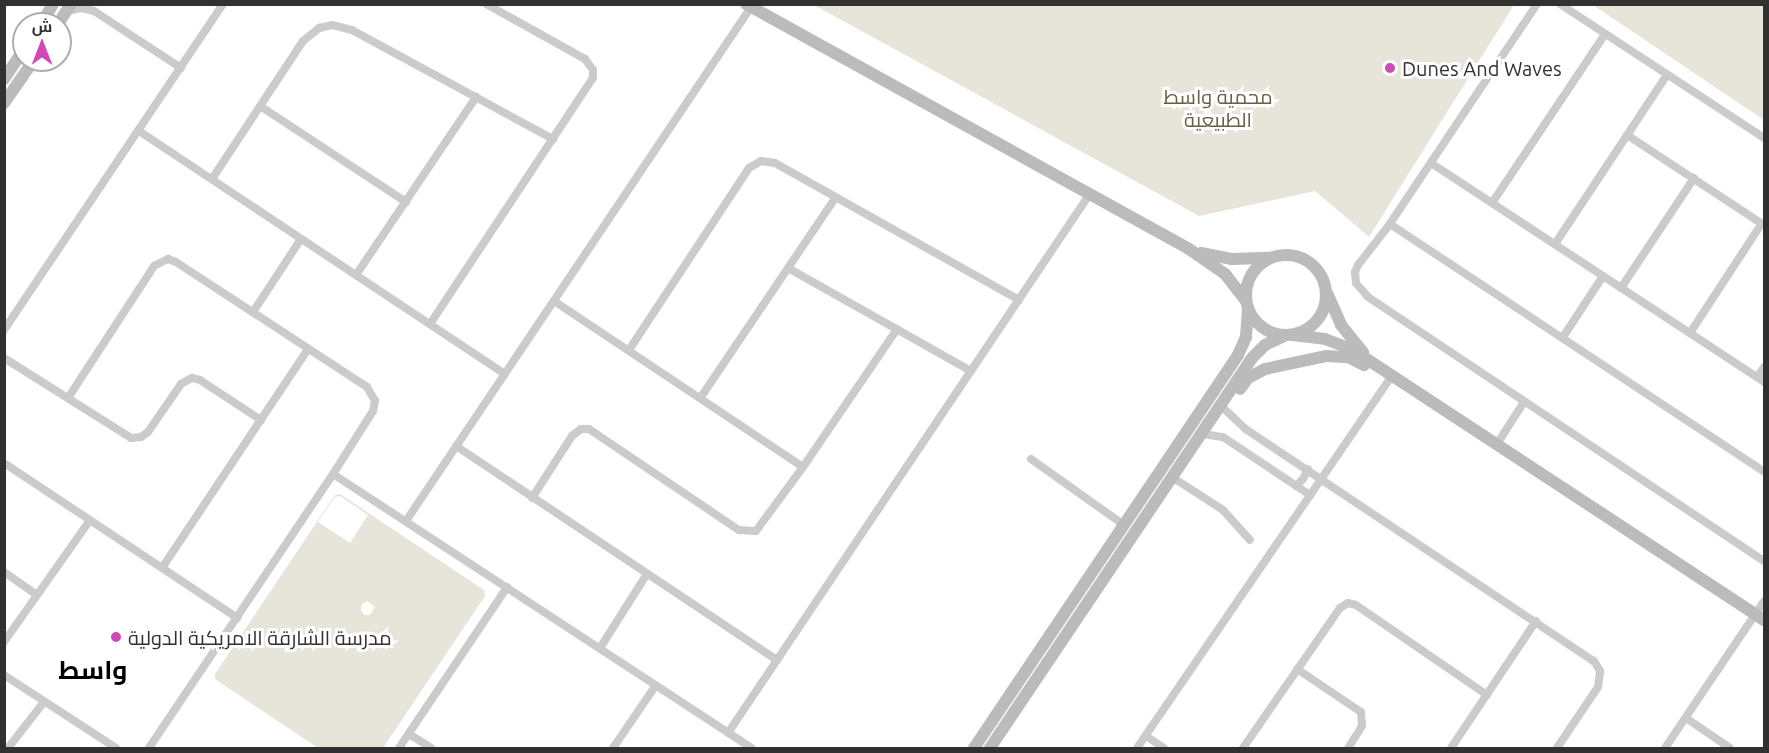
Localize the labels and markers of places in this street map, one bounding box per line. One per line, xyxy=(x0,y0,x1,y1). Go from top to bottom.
place label: Dunes And Waves xyxy=(1402,56,1562,80)
marker: Dunes And Waves xyxy=(1383,61,1397,75)
place label: مدرسة الشارقة الامريكية الدولية xyxy=(128,625,392,649)
marker: مدرسة الشارقة الامريكية الدولية xyxy=(109,630,123,644)

